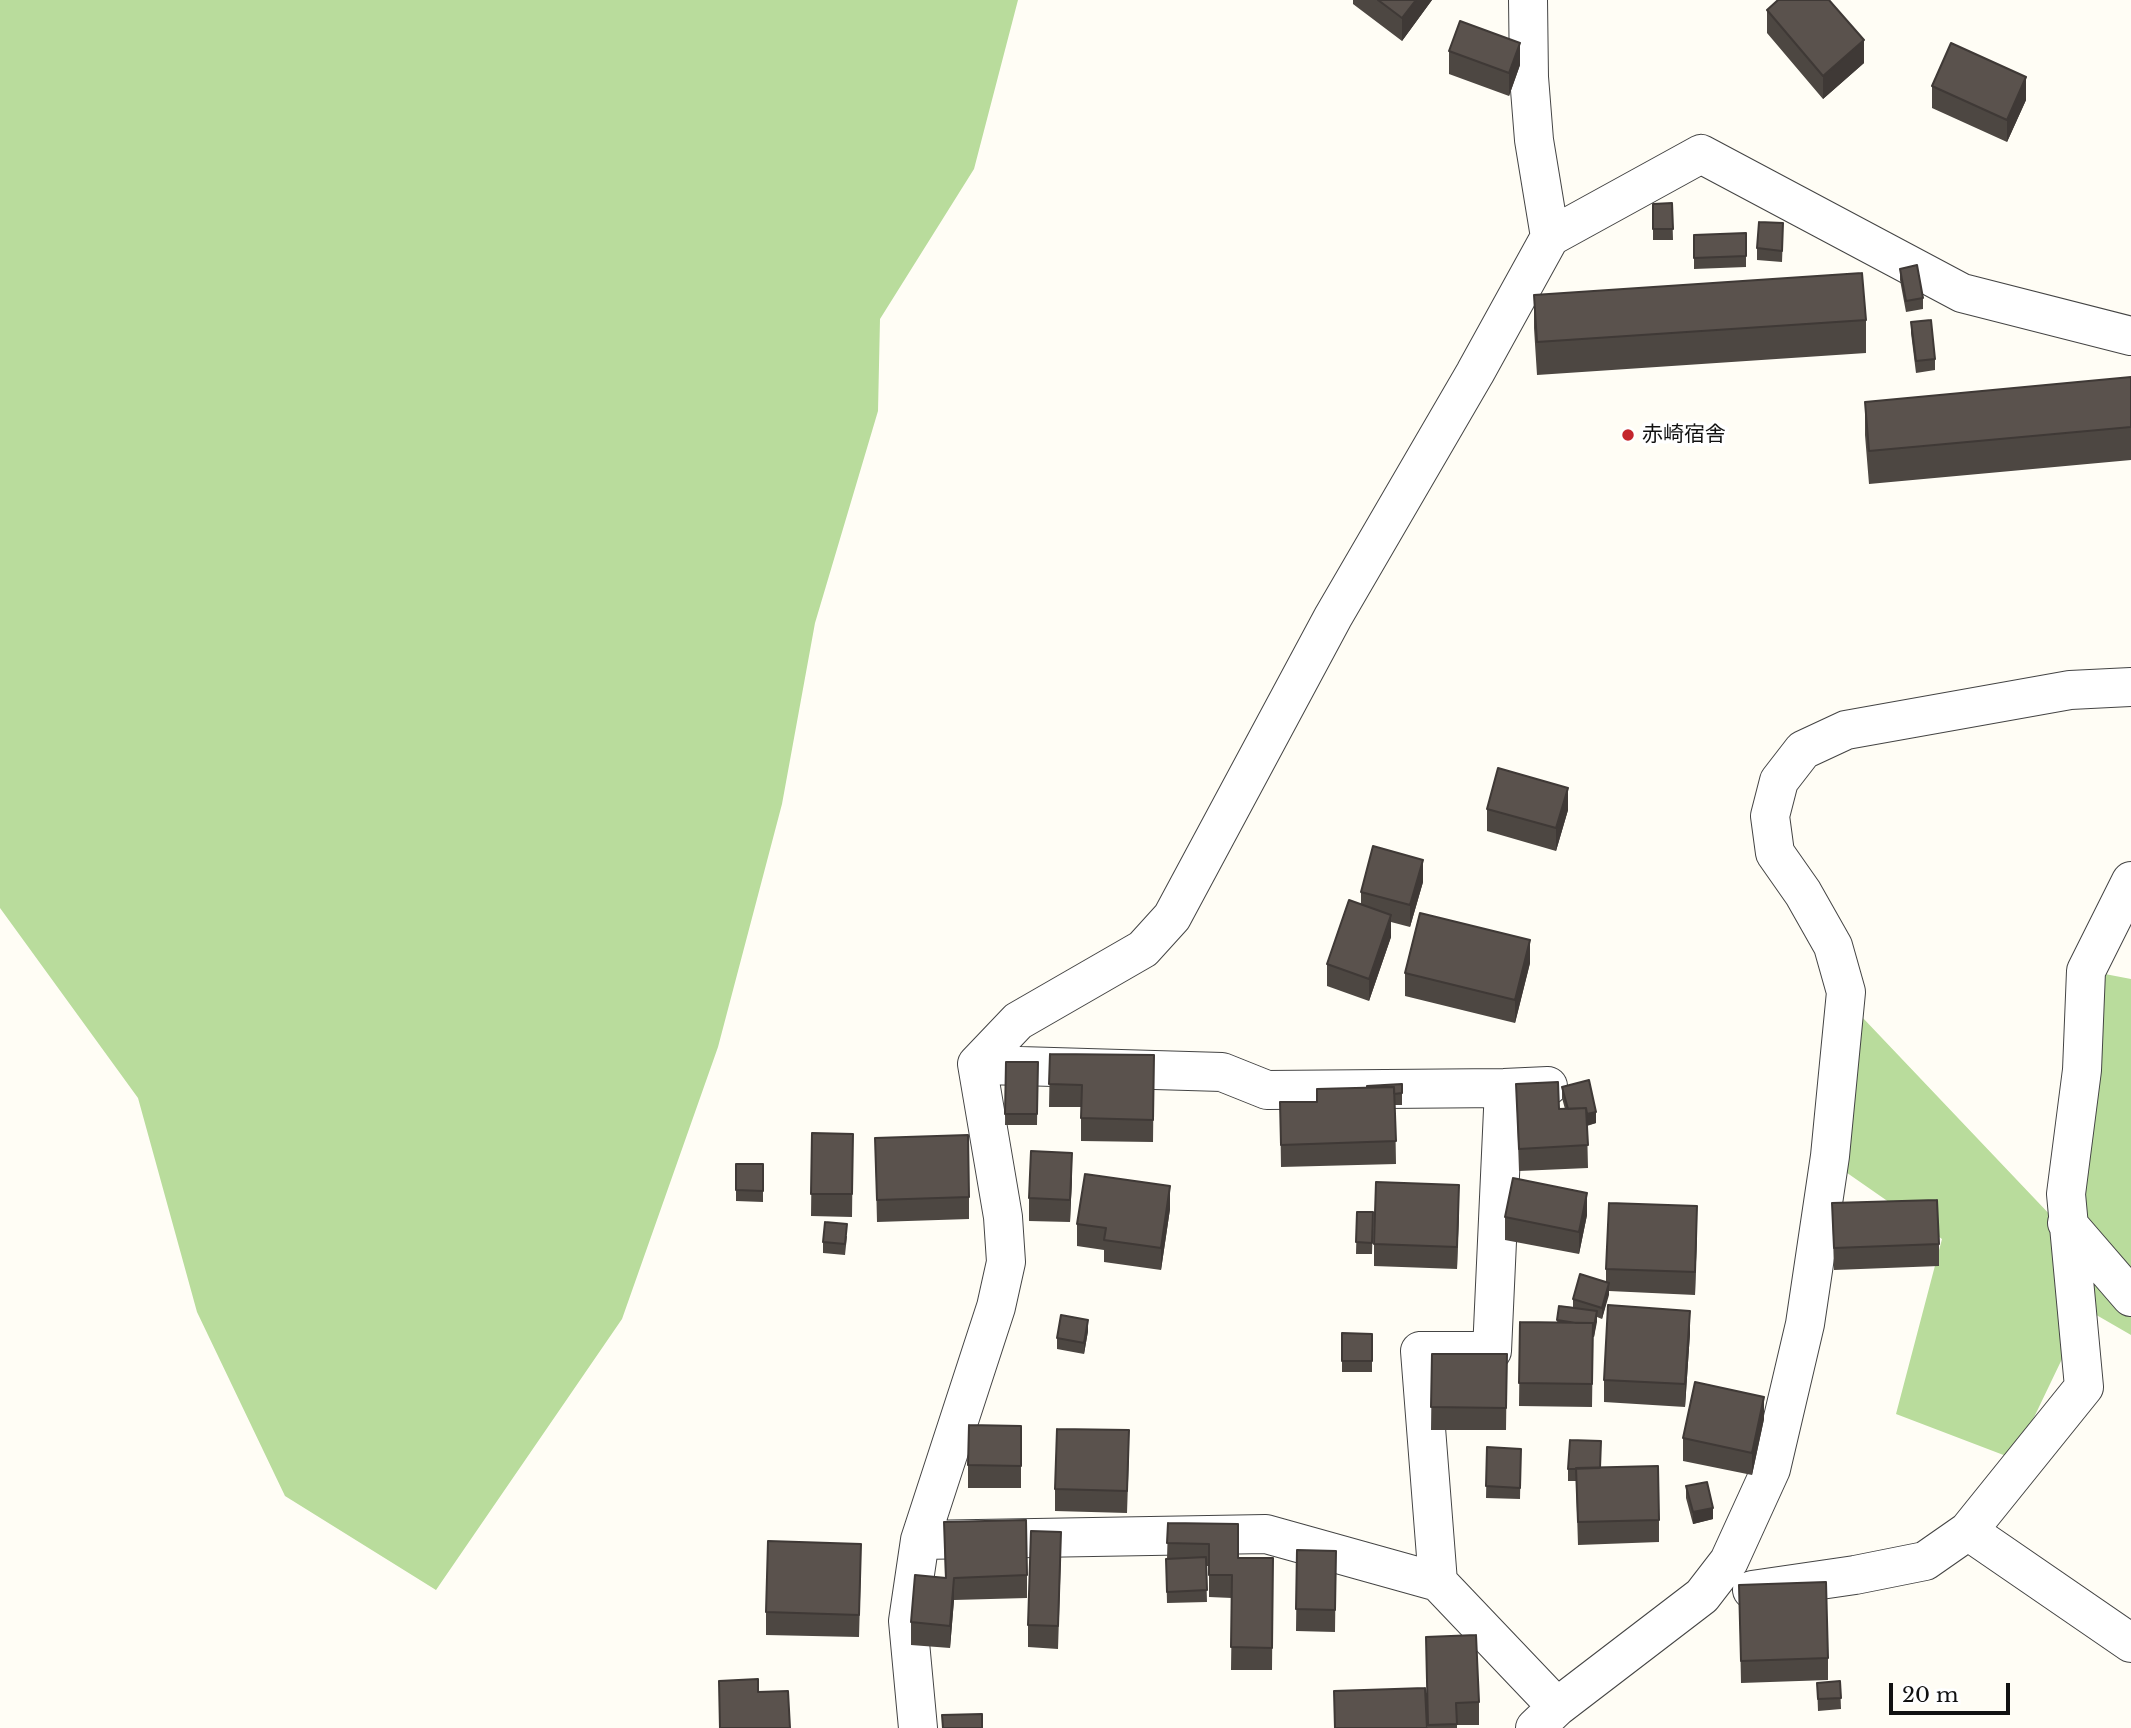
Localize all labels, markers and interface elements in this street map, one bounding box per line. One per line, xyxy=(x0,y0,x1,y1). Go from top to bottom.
place label: 赤崎宿舎 xyxy=(1642,422,1726,448)
marker: 赤崎宿舎 xyxy=(1620,427,1636,443)
scale bar xyxy=(1893,1668,2014,1712)
text: 20 m xyxy=(1902,1682,1959,1708)

